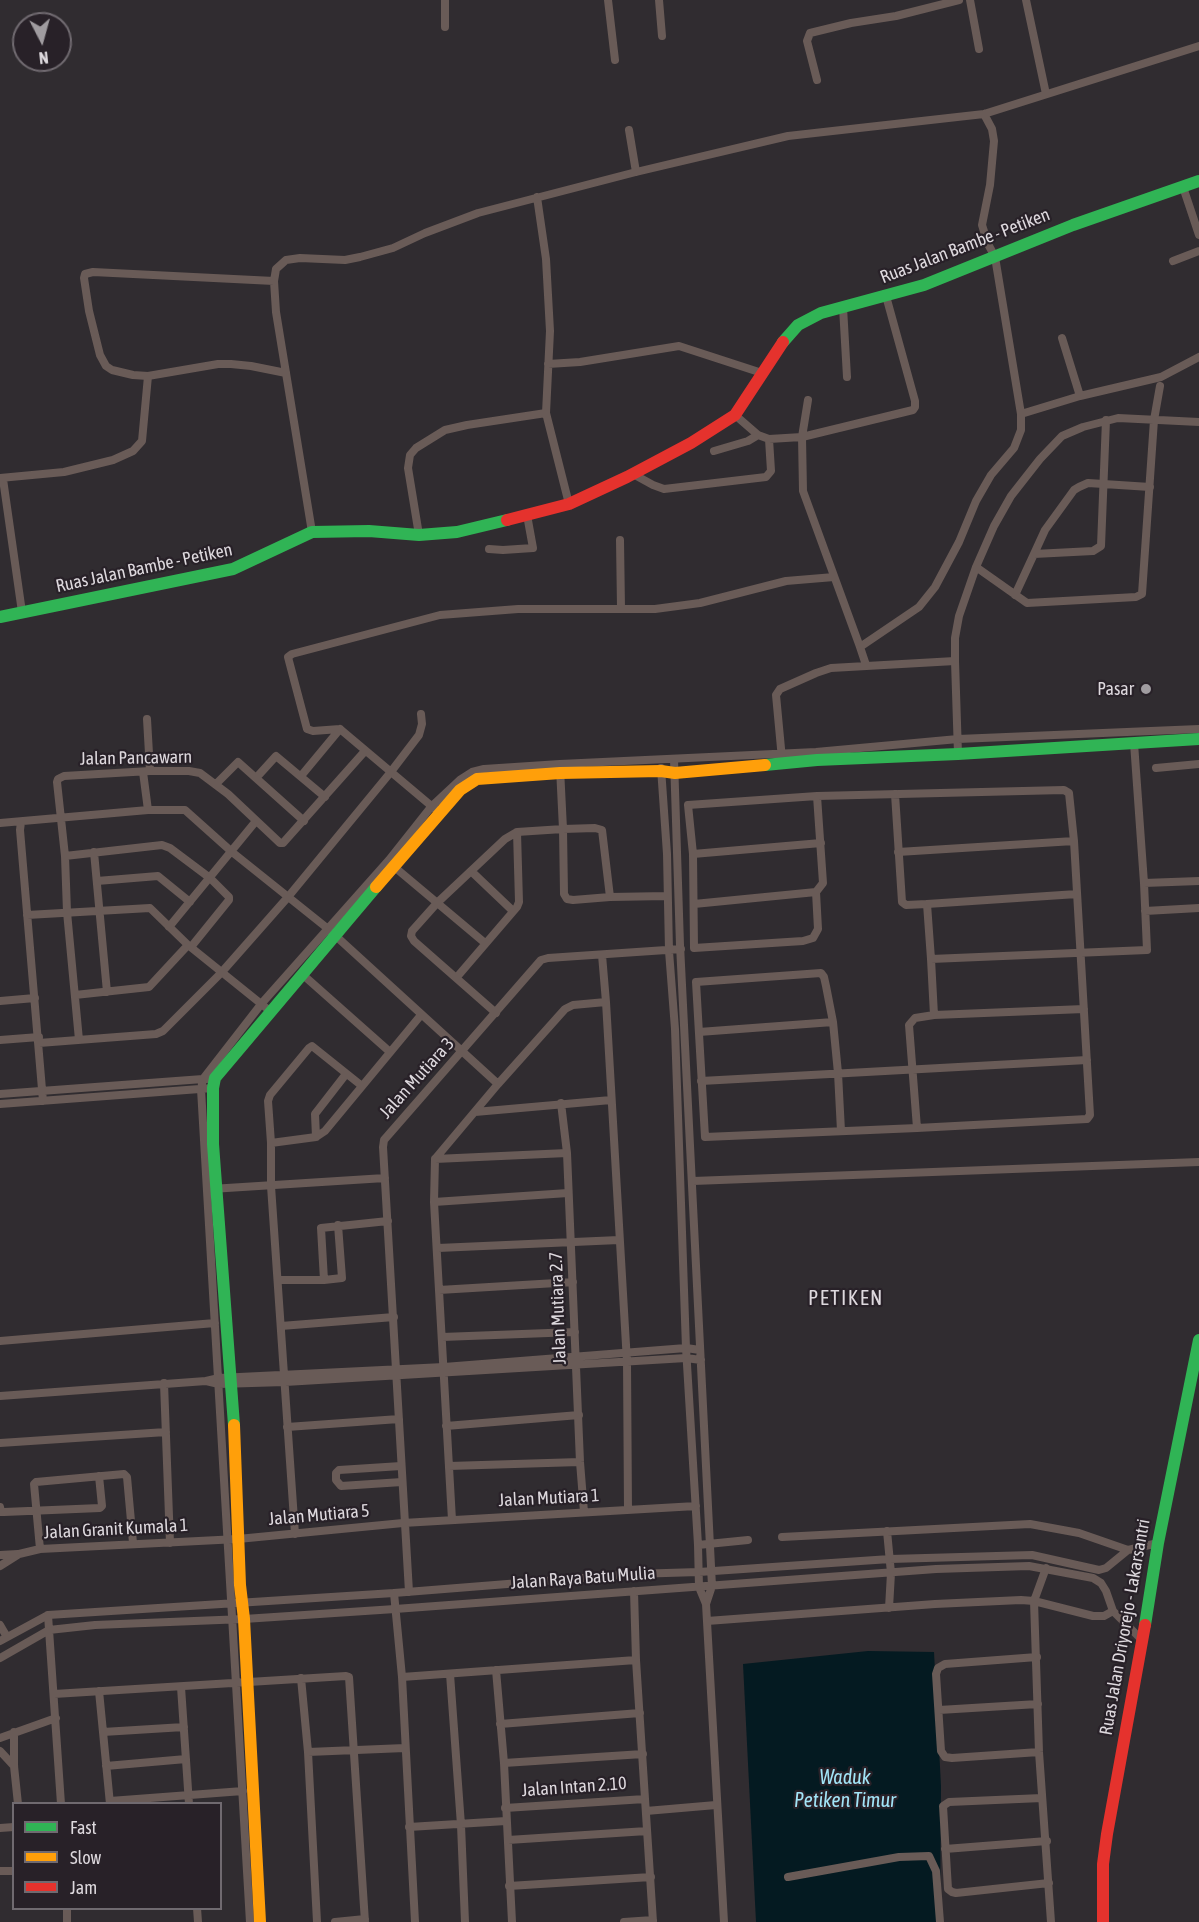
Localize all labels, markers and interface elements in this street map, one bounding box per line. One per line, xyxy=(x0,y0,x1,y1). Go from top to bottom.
north arrow xyxy=(12,12,72,72)
text: N xyxy=(38,48,49,67)
street label: Ruas Jalan Bambe - Petiken xyxy=(877,204,1053,288)
street label: Ruas Jalan Bambe - Petiken xyxy=(54,539,234,597)
place label: Pasar xyxy=(1097,678,1134,700)
marker: Pasar xyxy=(1139,682,1153,696)
street label: Jalan Pancawarn xyxy=(80,746,192,770)
street label: Jalan Mutiara 3 xyxy=(375,1033,459,1123)
street label: Jalan Mutiara 2.7 xyxy=(545,1251,571,1365)
district label: PETIKEN xyxy=(808,1285,884,1311)
street label: Jalan Mutiara 1 xyxy=(498,1485,600,1511)
street label: Jalan Mutiara 5 xyxy=(268,1500,370,1530)
street label: Jalan Granit Kumala 1 xyxy=(43,1514,189,1544)
street label: Ruas Jalan Driyorejo - Lakarsantri xyxy=(1095,1517,1155,1737)
street label: Jalan Raya Batu Mulia xyxy=(510,1562,656,1594)
water label: Waduk Petiken Timur xyxy=(794,1766,896,1813)
street label: Jalan Intan 2.10 xyxy=(521,1773,627,1801)
legend xyxy=(12,1802,222,1910)
text: Fast xyxy=(70,1817,97,1838)
text: Slow xyxy=(70,1847,101,1868)
text: Jam xyxy=(70,1877,97,1898)

